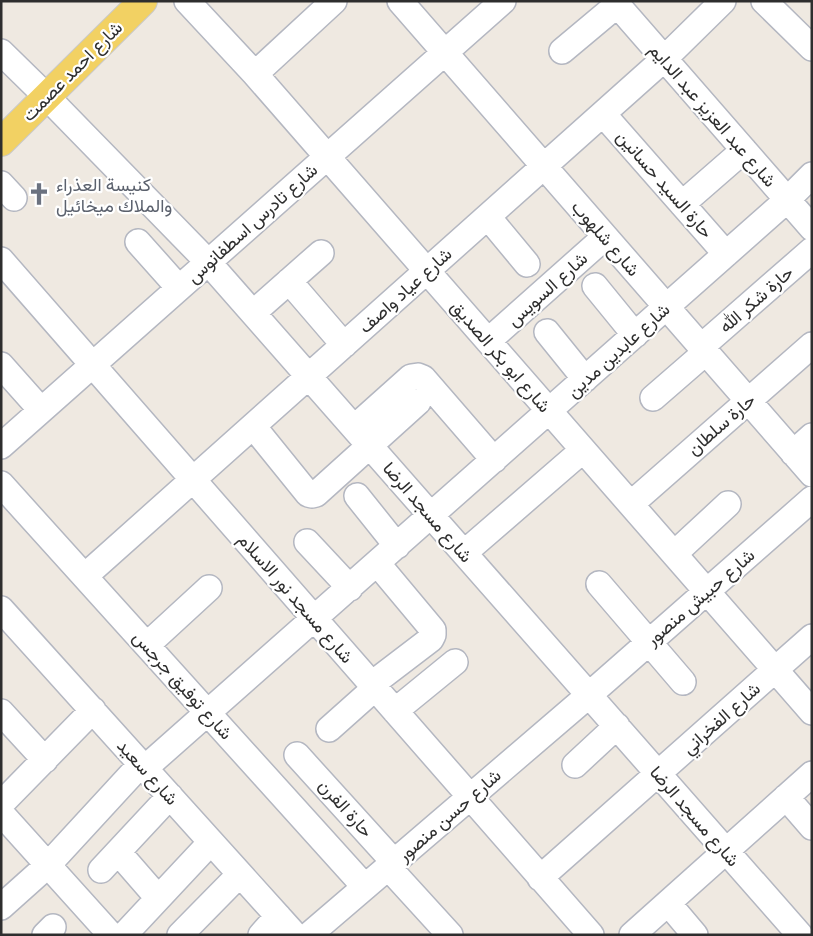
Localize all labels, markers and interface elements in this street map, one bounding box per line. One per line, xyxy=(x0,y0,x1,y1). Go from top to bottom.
street label: شارع احمد عصمت xyxy=(18,17,128,127)
street label: شارع عبد العزيز عبد الدايم xyxy=(644,39,781,192)
street label: حارة السيد حسانين xyxy=(612,126,718,243)
street label: شارع تادرس اسطفانوس xyxy=(182,159,323,289)
place label: كنيسة العذراء والملاك ميخائيل xyxy=(56,174,172,217)
church icon: كنيسة العذراء والملاك ميخائيل xyxy=(26,181,52,207)
street label: شارع شلهوب xyxy=(566,196,644,281)
street label: شارع عياد واصف xyxy=(354,243,457,339)
street label: شارع السويس xyxy=(503,247,593,332)
street label: حارة شكر الله xyxy=(715,261,798,338)
street label: شارع ابو بكر الصديق xyxy=(445,296,555,418)
street label: شارع عابدين مدين xyxy=(562,298,675,403)
street label: حارة سلطان xyxy=(683,389,760,460)
street label: شارع مسجد الرضا xyxy=(377,458,477,568)
street label: شارع مسجد نور الاسلام xyxy=(233,529,358,668)
street label: شارع حبيش منصور xyxy=(641,544,760,652)
street label: شارع توفيق جرجس xyxy=(127,626,237,745)
street label: شارع الفخراني xyxy=(678,678,768,762)
street label: شارع سعيد xyxy=(112,735,183,810)
street label: شارع مسجد الرضا xyxy=(644,762,744,872)
street label: شارع حسن منصور xyxy=(392,764,506,868)
street label: حارة الفرن xyxy=(314,775,378,842)

